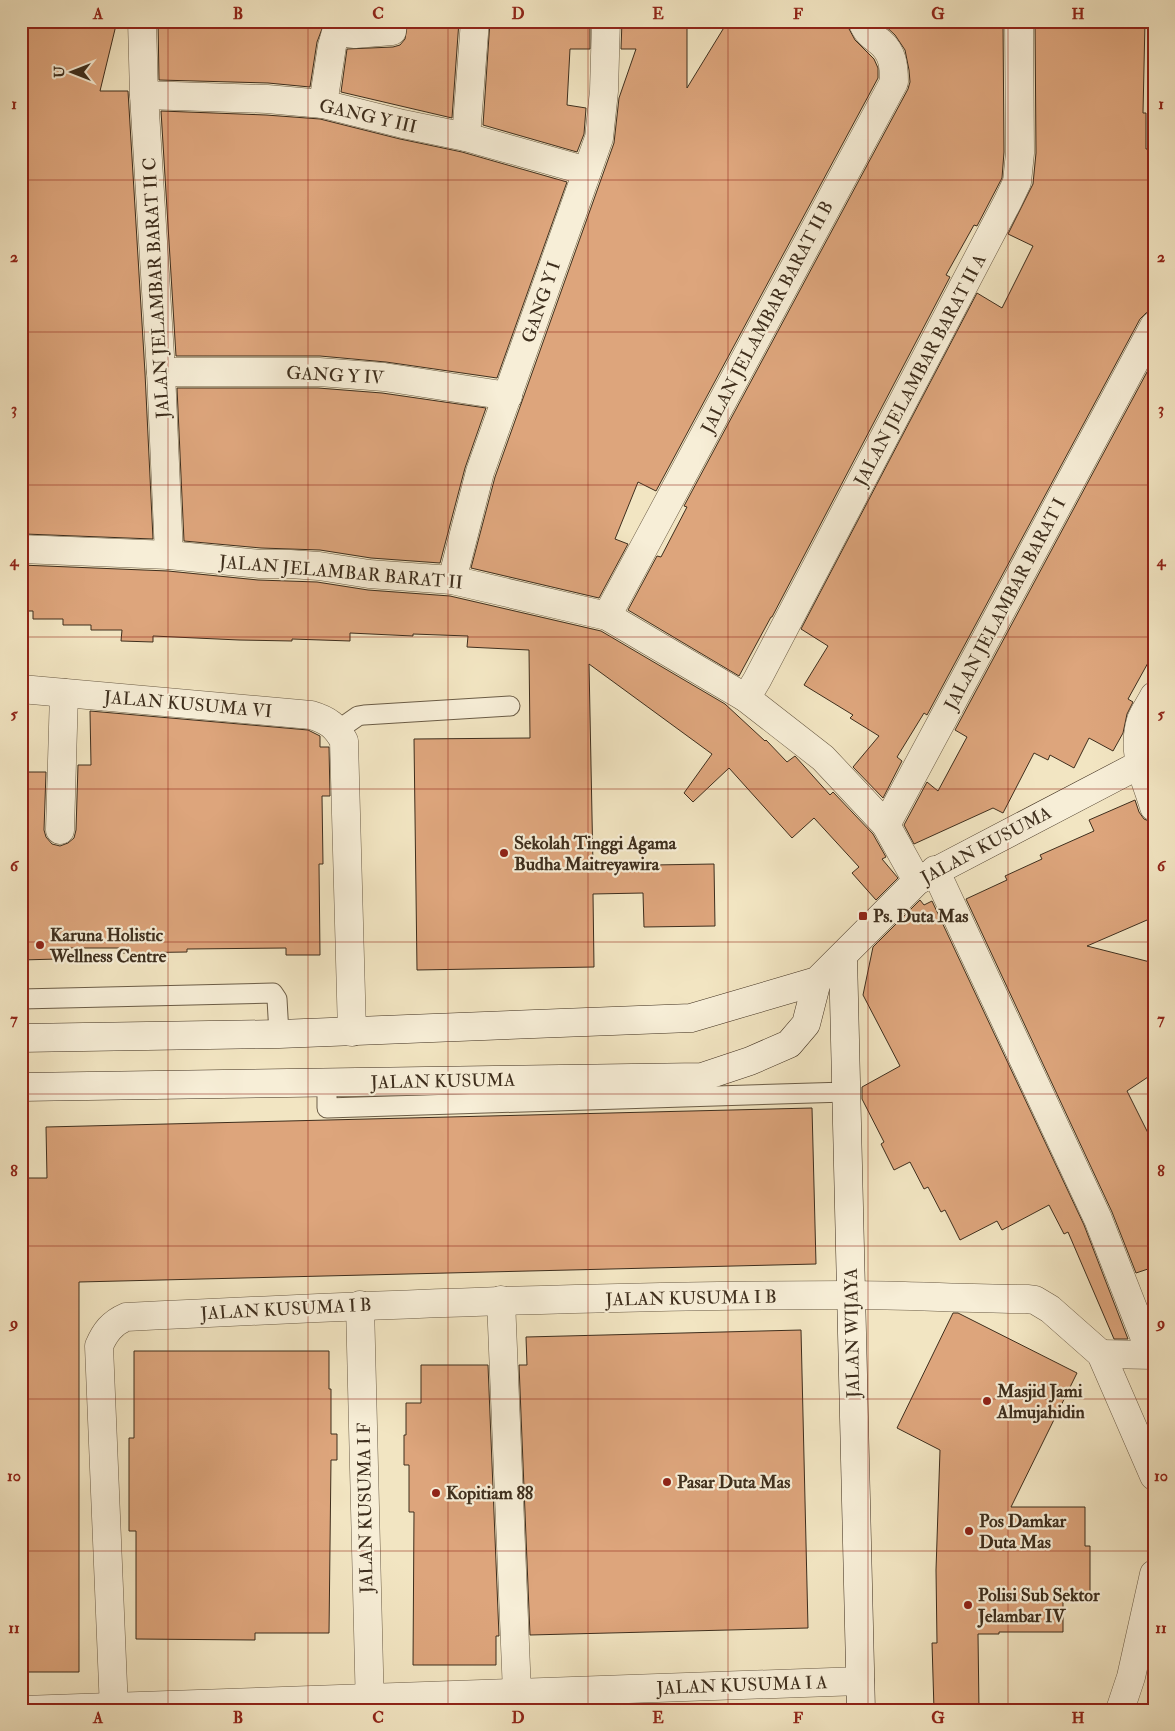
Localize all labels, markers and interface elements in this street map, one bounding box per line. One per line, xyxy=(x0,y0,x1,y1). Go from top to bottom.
text: A xyxy=(92,4,104,24)
text: B xyxy=(233,4,243,24)
text: C xyxy=(372,4,384,24)
text: D xyxy=(511,4,525,24)
text: E xyxy=(652,4,664,24)
text: F xyxy=(793,4,803,24)
text: G xyxy=(931,4,945,24)
text: H xyxy=(1071,4,1085,24)
north arrow xyxy=(48,48,98,98)
text: U xyxy=(51,66,68,78)
text: 1 xyxy=(11,94,17,114)
street label: GANG Y III xyxy=(317,94,419,139)
text: 1 xyxy=(1158,94,1164,114)
street label: JALAN JELAMBAR BARAT II C xyxy=(138,157,175,420)
street label: JALAN JELAMBAR BARAT II B xyxy=(696,197,839,438)
text: 2 xyxy=(10,247,18,267)
text: 2 xyxy=(1157,247,1165,267)
street label: JALAN JELAMBAR BARAT II A xyxy=(849,250,992,491)
street label: GANG Y I xyxy=(517,258,566,346)
street label: GANG Y IV xyxy=(286,361,386,390)
text: 3 xyxy=(11,399,17,419)
text: 3 xyxy=(1158,399,1164,419)
street label: JALAN JELAMBAR BARAT I xyxy=(939,494,1071,715)
street label: JALAN JELAMBAR BARAT II xyxy=(217,550,464,595)
text: 4 xyxy=(9,551,20,571)
text: 4 xyxy=(1156,551,1167,571)
street label: JALAN KUSUMA VI xyxy=(102,686,273,723)
text: 5 xyxy=(10,704,18,724)
text: 5 xyxy=(1157,704,1165,724)
street label: JALAN KUSUMA xyxy=(916,801,1056,890)
place label: Sekolah Tinggi Agama Budha Maitreyawira xyxy=(514,832,677,876)
marker: Sekolah Tinggi Agama Budha Maitreyawira xyxy=(498,847,510,859)
text: 6 xyxy=(10,856,20,876)
text: 6 xyxy=(1157,856,1167,876)
place label: Ps. Duta Mas xyxy=(873,905,968,928)
marker: Ps. Duta Mas xyxy=(857,910,869,922)
place label: Karuna Holistic Wellness Centre xyxy=(49,924,167,968)
marker: Karuna Holistic Wellness Centre xyxy=(34,939,46,951)
text: 7 xyxy=(10,1009,18,1029)
text: 7 xyxy=(1157,1009,1165,1029)
street label: JALAN KUSUMA xyxy=(369,1069,516,1094)
text: 8 xyxy=(10,1161,18,1181)
text: 8 xyxy=(1157,1161,1165,1181)
street label: JALAN WIJAYA xyxy=(840,1267,865,1399)
street label: JALAN KUSUMA I B xyxy=(604,1286,777,1312)
street label: JALAN KUSUMA I B xyxy=(199,1294,372,1326)
text: 9 xyxy=(8,1313,18,1333)
text: 9 xyxy=(1155,1313,1165,1333)
place label: Masjid Jami Almujahidin xyxy=(996,1380,1086,1424)
marker: Masjid Jami Almujahidin xyxy=(981,1395,993,1407)
street label: JALAN KUSUMA I F xyxy=(353,1422,379,1595)
text: 10 xyxy=(7,1466,21,1486)
text: 10 xyxy=(1154,1466,1168,1486)
place label: Pasar Duta Mas xyxy=(677,1471,790,1494)
marker: Pasar Duta Mas xyxy=(661,1476,673,1488)
place label: Kopitiam 88 xyxy=(446,1482,534,1505)
marker: Kopitiam 88 xyxy=(430,1487,442,1499)
place label: Pos Damkar Duta Mas xyxy=(979,1510,1067,1554)
marker: Pos Damkar Duta Mas xyxy=(963,1525,975,1537)
place label: Polisi Sub Sektor Jelambar IV xyxy=(977,1584,1100,1628)
marker: Polisi Sub Sektor Jelambar IV xyxy=(962,1599,974,1611)
text: 11 xyxy=(8,1618,20,1638)
text: 11 xyxy=(1155,1618,1167,1638)
street label: JALAN KUSUMA I A xyxy=(655,1671,828,1700)
text: A xyxy=(92,1708,104,1728)
text: B xyxy=(233,1708,243,1728)
text: C xyxy=(372,1708,384,1728)
text: D xyxy=(511,1708,525,1728)
text: E xyxy=(652,1708,664,1728)
text: F xyxy=(793,1708,803,1728)
text: G xyxy=(931,1708,945,1728)
text: H xyxy=(1071,1708,1085,1728)

